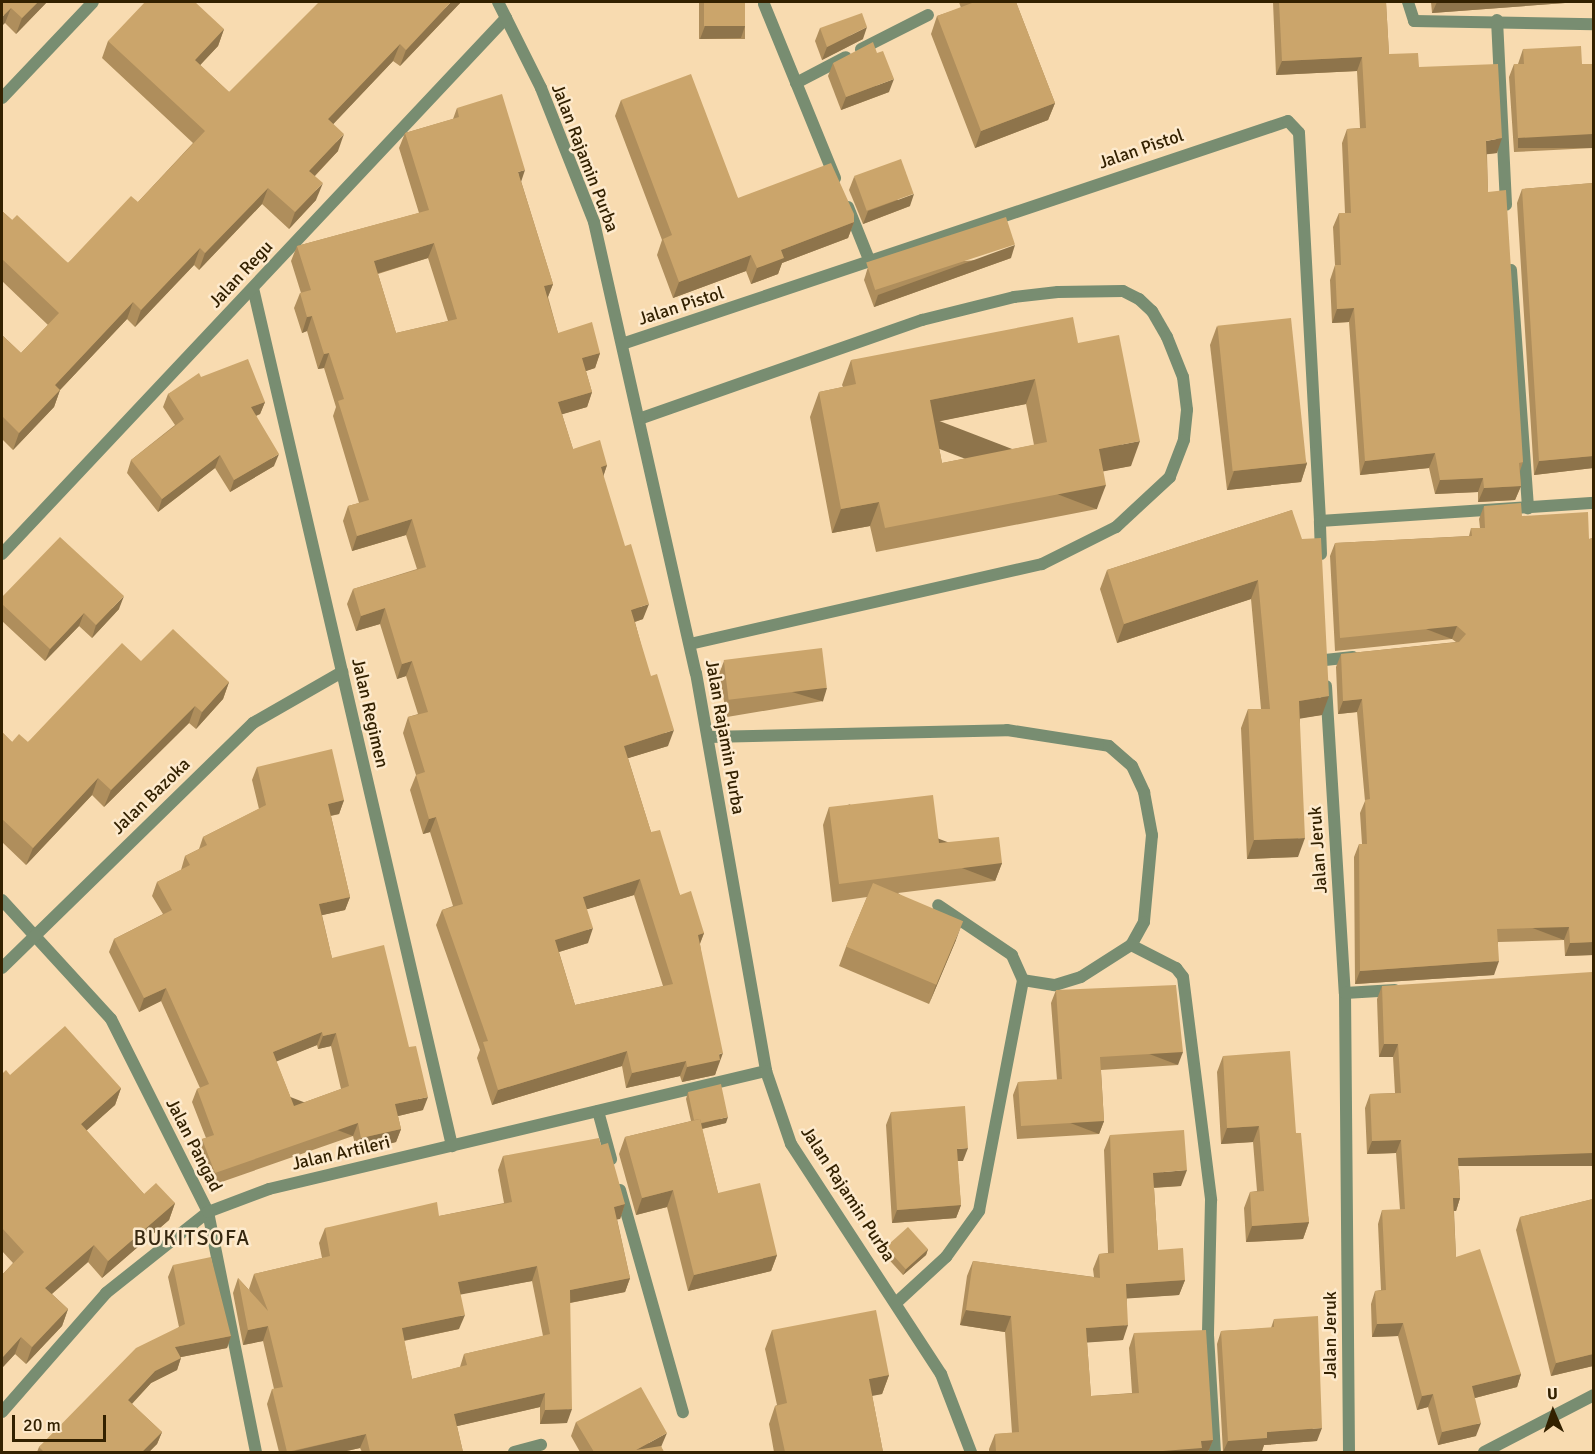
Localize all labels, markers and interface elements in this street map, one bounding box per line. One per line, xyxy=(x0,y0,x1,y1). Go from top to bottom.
street label: Jalan Rajamin Purba xyxy=(547,81,623,235)
street label: Jalan Pistol xyxy=(1096,124,1186,174)
street label: Jalan Regu xyxy=(205,236,277,312)
street label: Jalan Pistol xyxy=(635,282,727,330)
street label: Jalan Regimen xyxy=(347,656,393,770)
street label: Jalan Rajamin Purba xyxy=(701,658,749,816)
street label: Jalan Bazoka xyxy=(107,753,195,839)
street label: Jalan Jeruk xyxy=(1304,806,1332,894)
street label: Jalan Pangad xyxy=(161,1095,227,1195)
street label: Jalan Rajamin Purba xyxy=(796,1122,900,1266)
street label: Jalan Artileri xyxy=(290,1131,392,1175)
district label: BUKITSOFA xyxy=(133,1225,251,1251)
street label: Jalan Jeruk xyxy=(1319,1291,1341,1379)
north arrow xyxy=(1523,1382,1583,1442)
text: U xyxy=(1547,1384,1558,1404)
scale bar xyxy=(15,1403,110,1441)
text: 20 m xyxy=(23,1414,61,1436)

